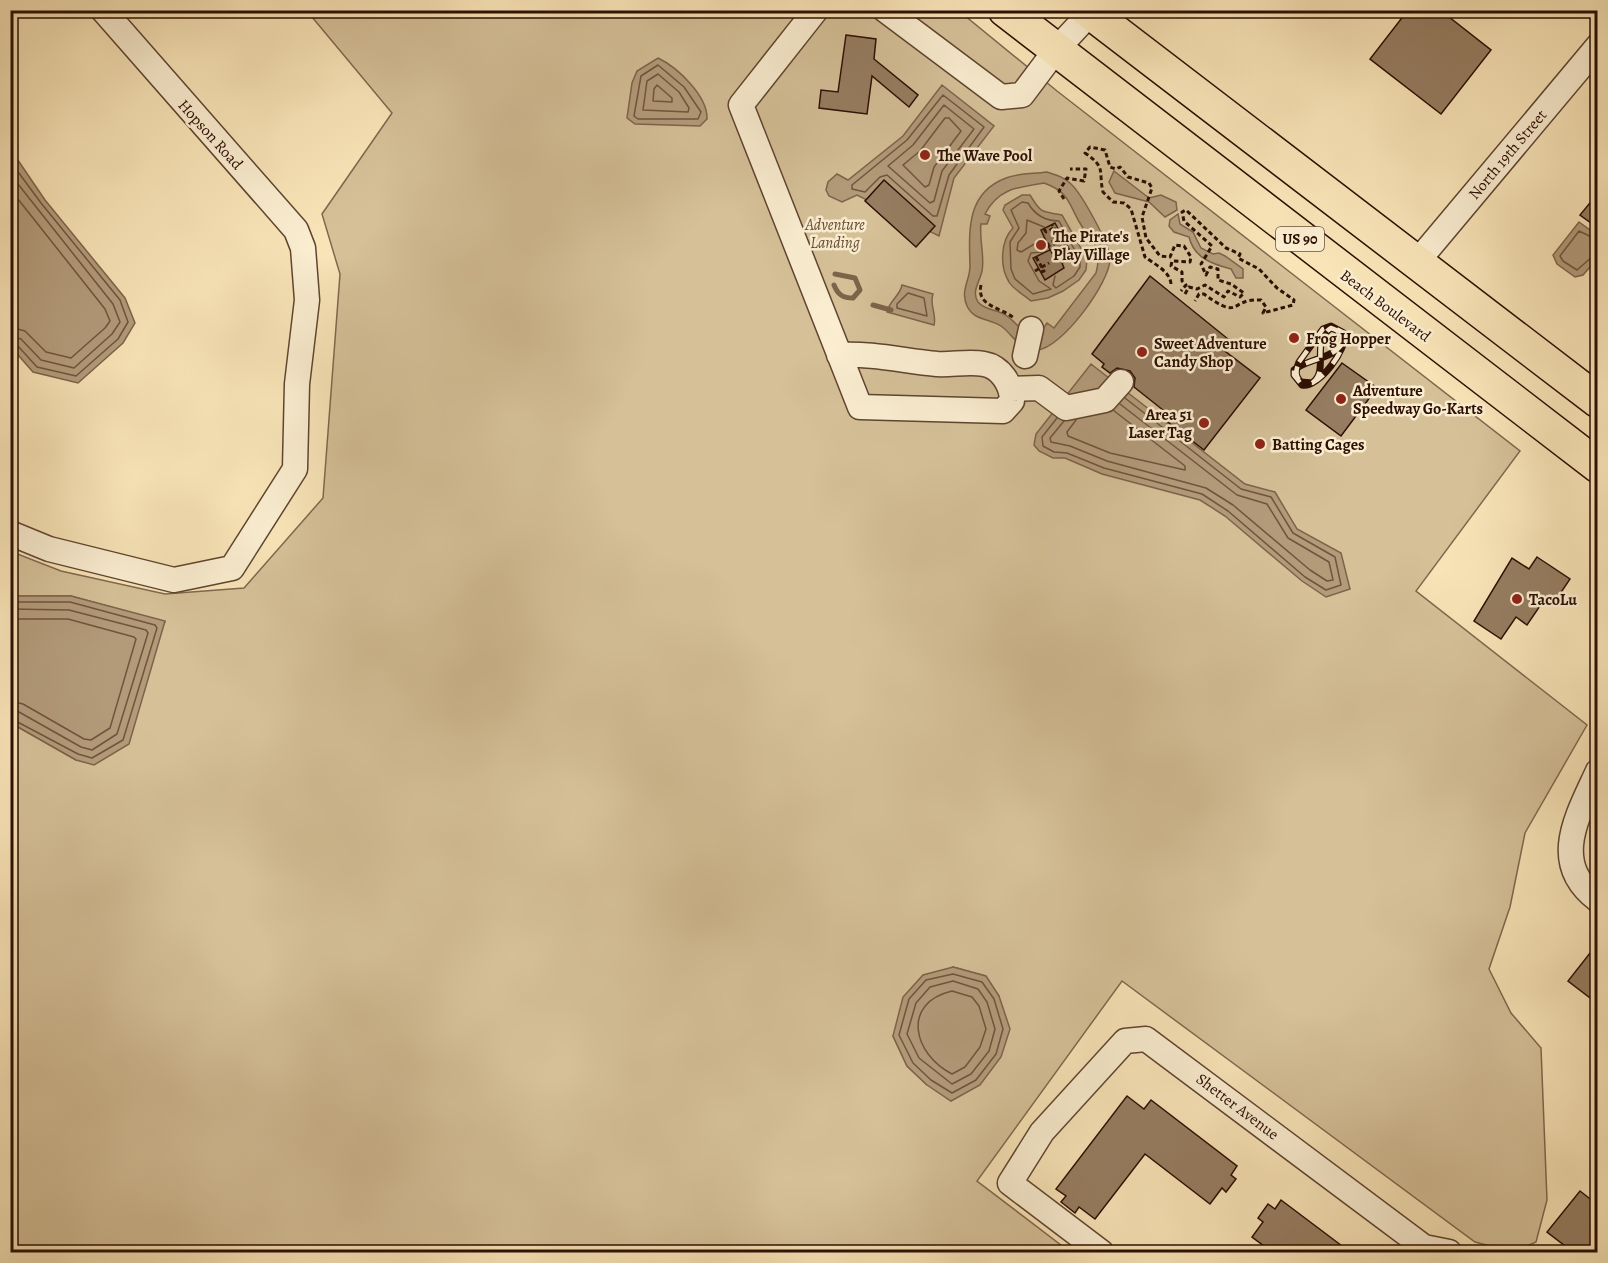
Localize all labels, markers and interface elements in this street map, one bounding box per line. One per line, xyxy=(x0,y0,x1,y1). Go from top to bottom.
street label: Hopson Road xyxy=(173,95,248,175)
street label: North 19th Street xyxy=(1464,105,1552,204)
place label: The Wave Pool xyxy=(937,145,1033,167)
marker: The Wave Pool xyxy=(918,148,932,162)
park label: Adventure Landing xyxy=(804,214,865,254)
place label: The Pirate's Play Village xyxy=(1053,226,1130,266)
road number: US 90 xyxy=(1276,227,1324,251)
marker: The Pirate's Play Village xyxy=(1034,238,1048,252)
street label: Beach Boulevard xyxy=(1335,264,1436,347)
place label: Frog Hopper xyxy=(1306,328,1391,350)
marker: Frog Hopper xyxy=(1287,331,1301,345)
place label: Sweet Adventure Candy Shop xyxy=(1154,333,1267,373)
marker: Sweet Adventure Candy Shop xyxy=(1135,345,1149,359)
place label: Adventure Speedway Go-Karts xyxy=(1352,380,1483,420)
marker: Adventure Speedway Go-Karts xyxy=(1334,392,1348,406)
place label: Area 51 Laser Tag xyxy=(1128,404,1193,444)
marker: Area 51 Laser Tag xyxy=(1197,416,1211,430)
place label: Batting Cages xyxy=(1272,434,1365,456)
marker: Batting Cages xyxy=(1253,437,1267,451)
place label: TacoLu xyxy=(1529,589,1577,611)
marker: TacoLu xyxy=(1510,592,1524,606)
street label: Shetter Avenue xyxy=(1191,1068,1283,1145)

